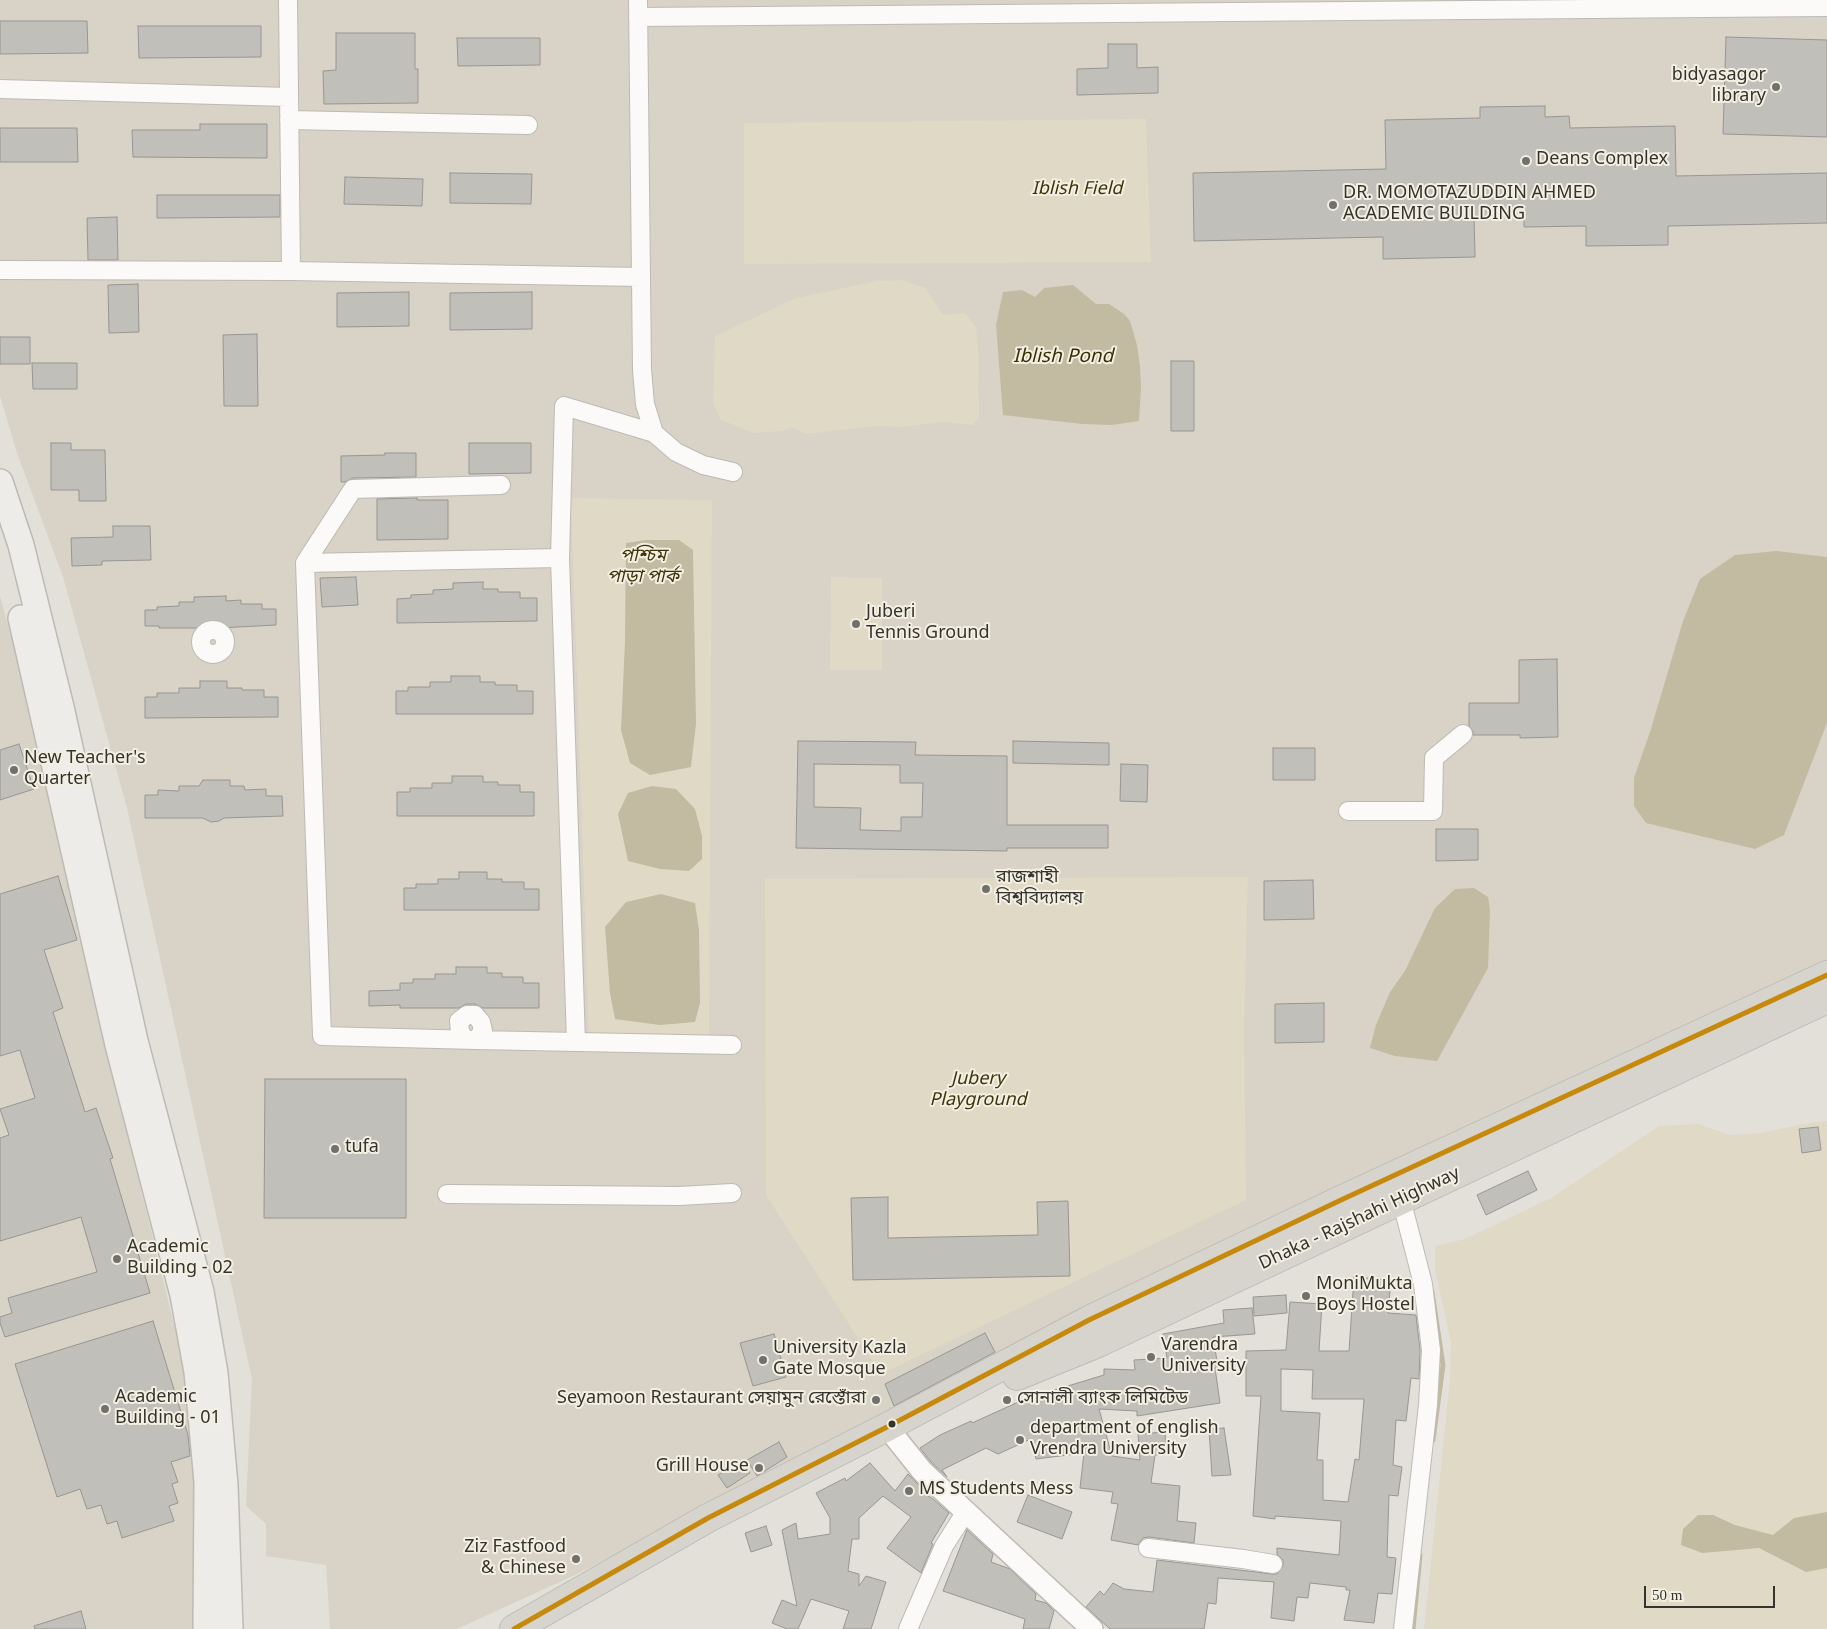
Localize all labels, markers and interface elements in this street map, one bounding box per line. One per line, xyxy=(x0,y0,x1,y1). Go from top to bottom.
place label: bidyasagor library xyxy=(1672,66,1766,108)
marker: bidyasagor library xyxy=(1770,81,1782,93)
place label: Deans Complex xyxy=(1536,150,1668,172)
marker: Deans Complex xyxy=(1520,155,1532,167)
park label: Iblish Field xyxy=(1032,180,1122,202)
place label: DR. MOMOTAZUDDIN AHMED ACADEMIC BUILDING xyxy=(1343,184,1596,226)
marker: DR. MOMOTAZUDDIN AHMED ACADEMIC BUILDING xyxy=(1327,199,1339,211)
water label: Iblish Pond xyxy=(1013,347,1113,369)
park label: পশ্চিম পাড়া পার্ক xyxy=(607,547,679,590)
place label: Juberi Tennis Ground xyxy=(866,603,989,646)
marker: Juberi Tennis Ground xyxy=(850,618,862,630)
place label: New Teacher's Quarter xyxy=(24,749,145,792)
marker: New Teacher's Quarter xyxy=(8,764,20,776)
place label: রাজশাহী বিশ্ববিদ্যালয় xyxy=(996,868,1083,911)
marker: রাজশাহী বিশ্ববিদ্যালয় xyxy=(980,883,992,895)
park label: Jubery Playground xyxy=(929,1070,1027,1112)
place label: tufa xyxy=(345,1138,379,1160)
marker: tufa xyxy=(329,1143,341,1155)
street label: Dhaka - Rajshahi Highway xyxy=(1256,1164,1464,1276)
place label: Academic Building - 02 xyxy=(127,1238,233,1280)
marker: Academic Building - 02 xyxy=(111,1253,123,1265)
place label: MoniMukta Boys Hostel xyxy=(1316,1275,1415,1318)
marker: MoniMukta Boys Hostel xyxy=(1300,1290,1312,1302)
place label: Varendra University xyxy=(1161,1336,1246,1378)
place label: University Kazla Gate Mosque xyxy=(773,1339,907,1382)
marker: Varendra University xyxy=(1145,1351,1157,1363)
marker: University Kazla Gate Mosque xyxy=(757,1354,769,1366)
place label: Academic Building - 01 xyxy=(115,1388,221,1430)
place label: Seyamoon Restaurant সেয়ামুন রেস্তোঁরা xyxy=(557,1389,866,1411)
place label: সোনালী ব্যাংক লিমিটেড xyxy=(1017,1389,1188,1411)
marker: Seyamoon Restaurant সেয়ামুন রেস্তোঁরা xyxy=(870,1394,882,1406)
marker: সোনালী ব্যাংক লিমিটেড xyxy=(1001,1394,1013,1406)
marker: Academic Building - 01 xyxy=(99,1403,111,1415)
unlabelled marker xyxy=(887,1419,897,1429)
place label: department of english Vrendra University xyxy=(1030,1419,1219,1462)
marker: department of english Vrendra University xyxy=(1014,1434,1026,1446)
place label: Grill House xyxy=(656,1457,749,1479)
marker: Grill House xyxy=(753,1462,765,1474)
place label: MS Students Mess xyxy=(919,1480,1073,1502)
marker: MS Students Mess xyxy=(903,1485,915,1497)
place label: Ziz Fastfood & Chinese xyxy=(464,1538,566,1580)
marker: Ziz Fastfood & Chinese xyxy=(570,1553,582,1565)
scale bar xyxy=(1647,1576,1778,1608)
text: 50 m xyxy=(1652,1587,1682,1603)

